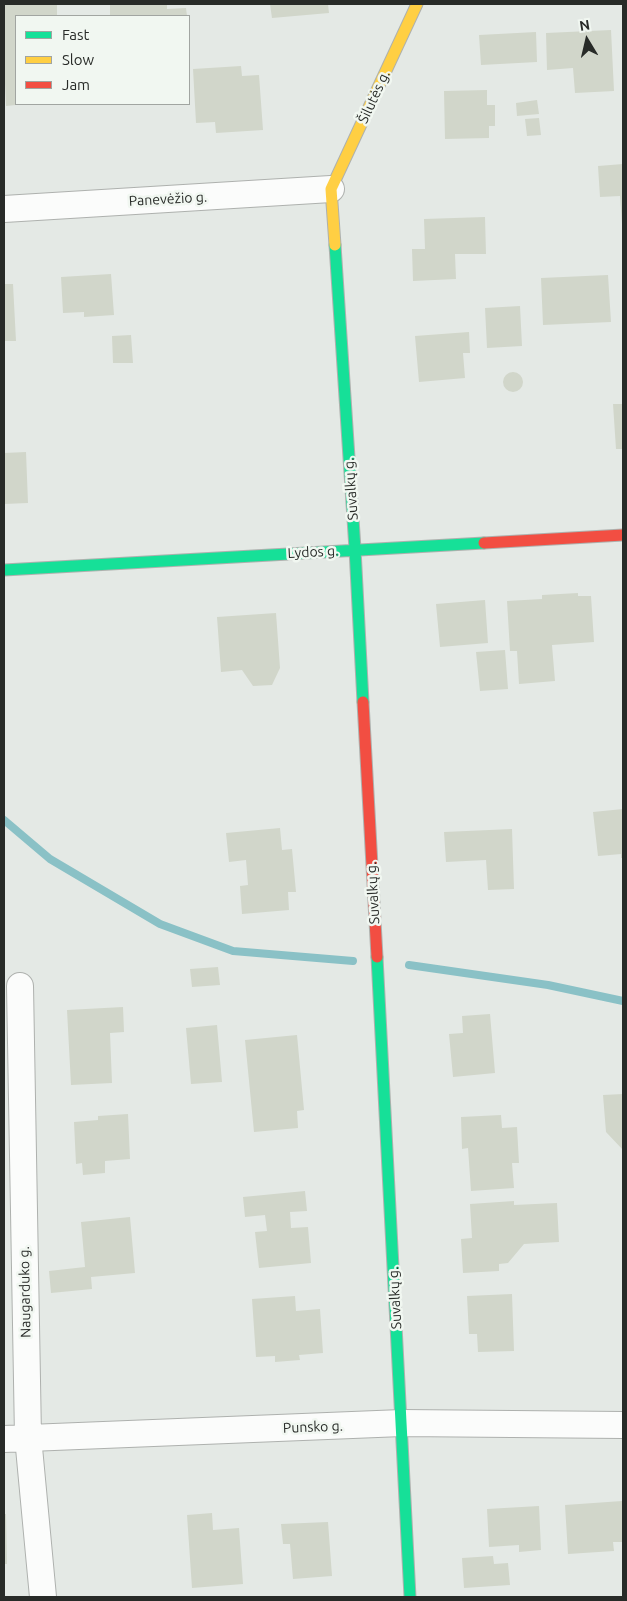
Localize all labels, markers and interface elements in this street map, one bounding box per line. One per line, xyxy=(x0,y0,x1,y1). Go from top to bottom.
legend xyxy=(15,15,190,105)
north arrow xyxy=(562,15,612,65)
text: N xyxy=(578,16,591,34)
text: Fast xyxy=(62,26,89,43)
text: Slow xyxy=(62,51,94,68)
street label: Šilutės g. xyxy=(354,68,394,126)
text: Jam xyxy=(62,76,90,93)
street label: Panevėžio g. xyxy=(128,189,208,209)
street label: Suvalkų g. xyxy=(340,457,362,521)
street label: Lydos g. xyxy=(287,542,339,562)
street label: Suvalkų g. xyxy=(363,861,383,925)
street label: Naugarduko g. xyxy=(16,1246,34,1338)
street label: Suvalkų g. xyxy=(385,1266,405,1330)
street label: Punsko g. xyxy=(283,1418,343,1436)

